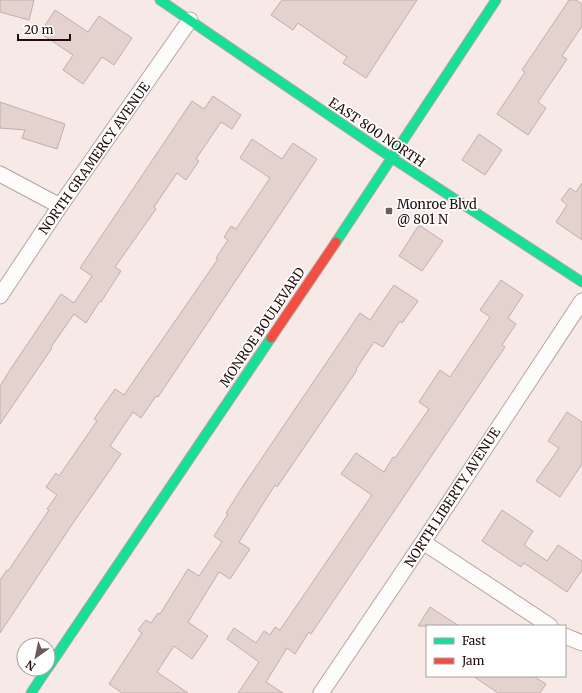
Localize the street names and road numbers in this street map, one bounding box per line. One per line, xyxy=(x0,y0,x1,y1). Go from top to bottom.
street label: NORTH GRAMERCY AVENUE xyxy=(35,78,154,238)
street label: EAST 800 NORTH xyxy=(325,94,428,171)
street label: MONROE BOULEVARD xyxy=(216,264,309,390)
street label: NORTH LIBERTY AVENUE xyxy=(401,424,504,570)

